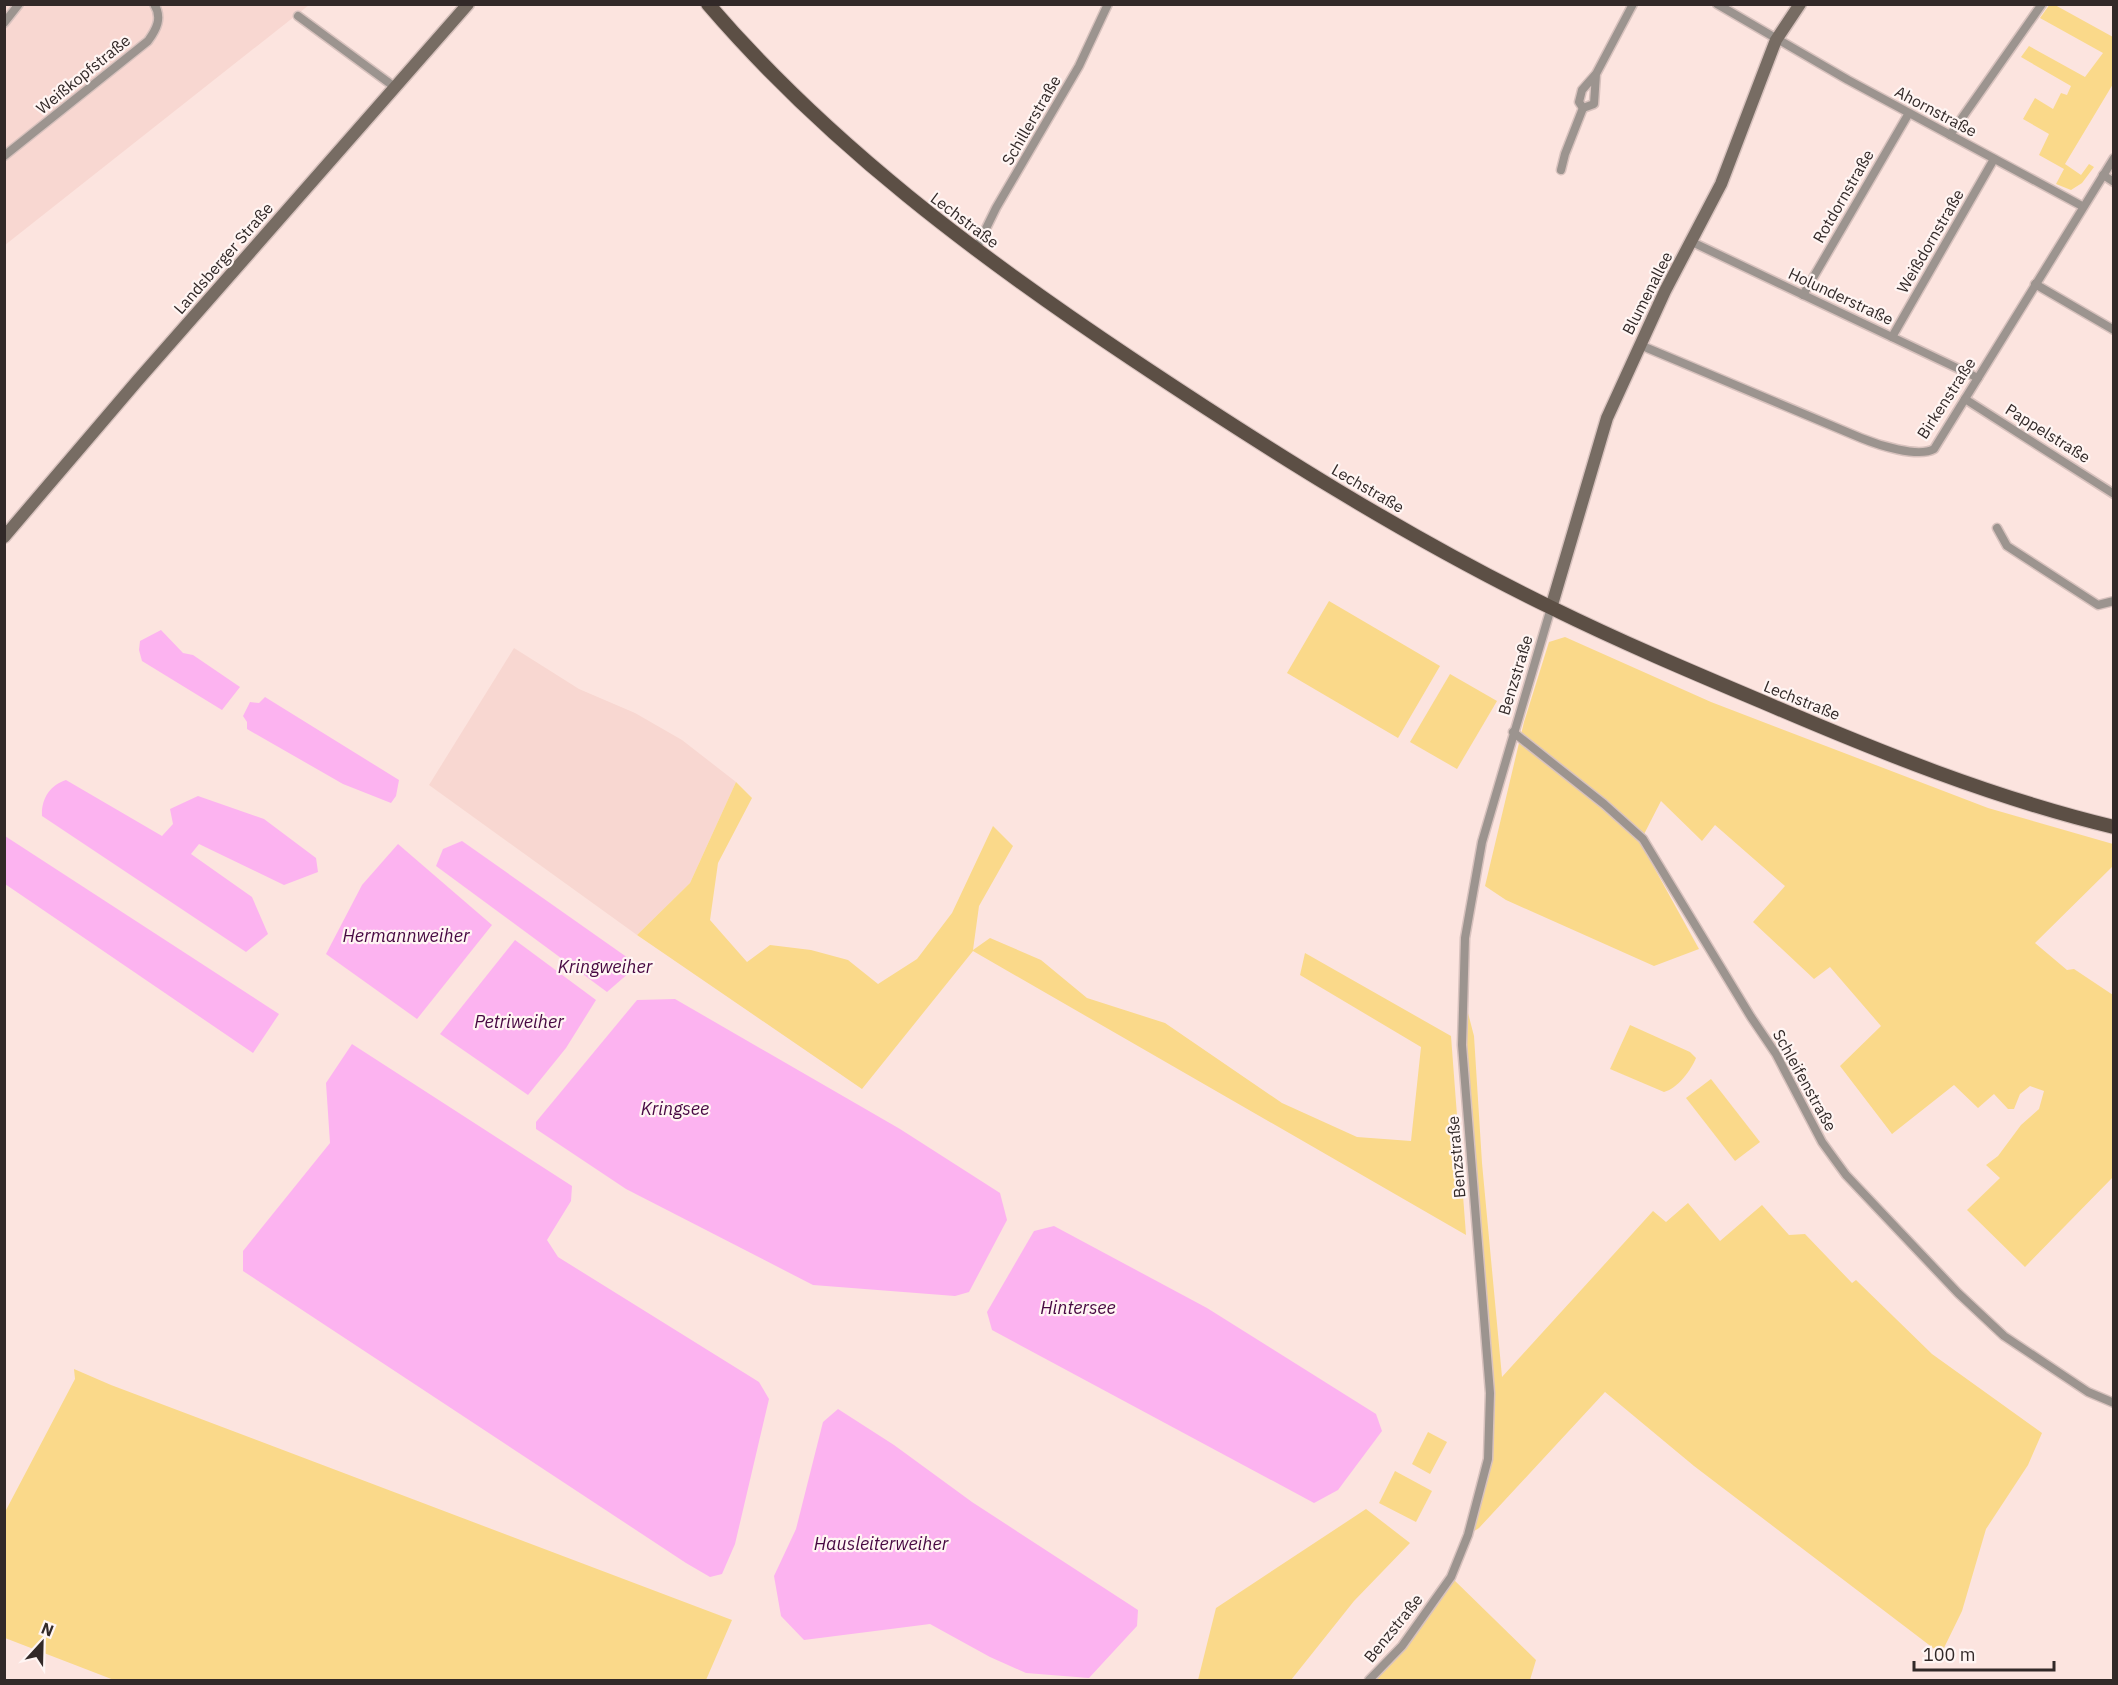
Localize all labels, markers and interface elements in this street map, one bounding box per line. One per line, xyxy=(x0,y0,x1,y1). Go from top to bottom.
street label: Weißkopfstraße xyxy=(32,30,134,118)
street label: Schillerstraße xyxy=(997,71,1065,168)
street label: Ahornstraße xyxy=(1892,81,1981,141)
street label: Rotdornstraße xyxy=(1808,146,1878,246)
street label: Weißdornstraße xyxy=(1892,185,1968,297)
street label: Lechstraße xyxy=(927,188,1003,252)
street label: Landsberger Straße xyxy=(169,198,277,318)
street label: Blumenallee xyxy=(1618,248,1677,338)
street label: Holunderstraße xyxy=(1785,263,1897,329)
street label: Birkenstraße xyxy=(1912,353,1980,442)
street label: Pappelstraße xyxy=(2002,399,2094,467)
street label: Lechstraße xyxy=(1328,459,1408,517)
street label: Benzstraße xyxy=(1493,632,1537,717)
street label: Lechstraße xyxy=(1761,676,1843,724)
water label: Hermannweiher xyxy=(343,924,470,947)
water label: Kringweiher xyxy=(558,955,653,978)
water label: Petriweiher xyxy=(474,1010,564,1033)
street label: Schleifenstraße xyxy=(1769,1026,1841,1135)
water label: Kringsee xyxy=(641,1097,709,1120)
street label: Benzstraße xyxy=(1442,1115,1470,1199)
water label: Hintersee xyxy=(1040,1296,1116,1319)
water label: Hausleiterweiher xyxy=(814,1532,949,1555)
street label: Benzstraße xyxy=(1359,1590,1427,1666)
north arrow xyxy=(12,1613,72,1673)
text: N xyxy=(38,1618,57,1641)
scale bar xyxy=(1914,1634,2054,1672)
text: 100 m xyxy=(1923,1643,1975,1666)

